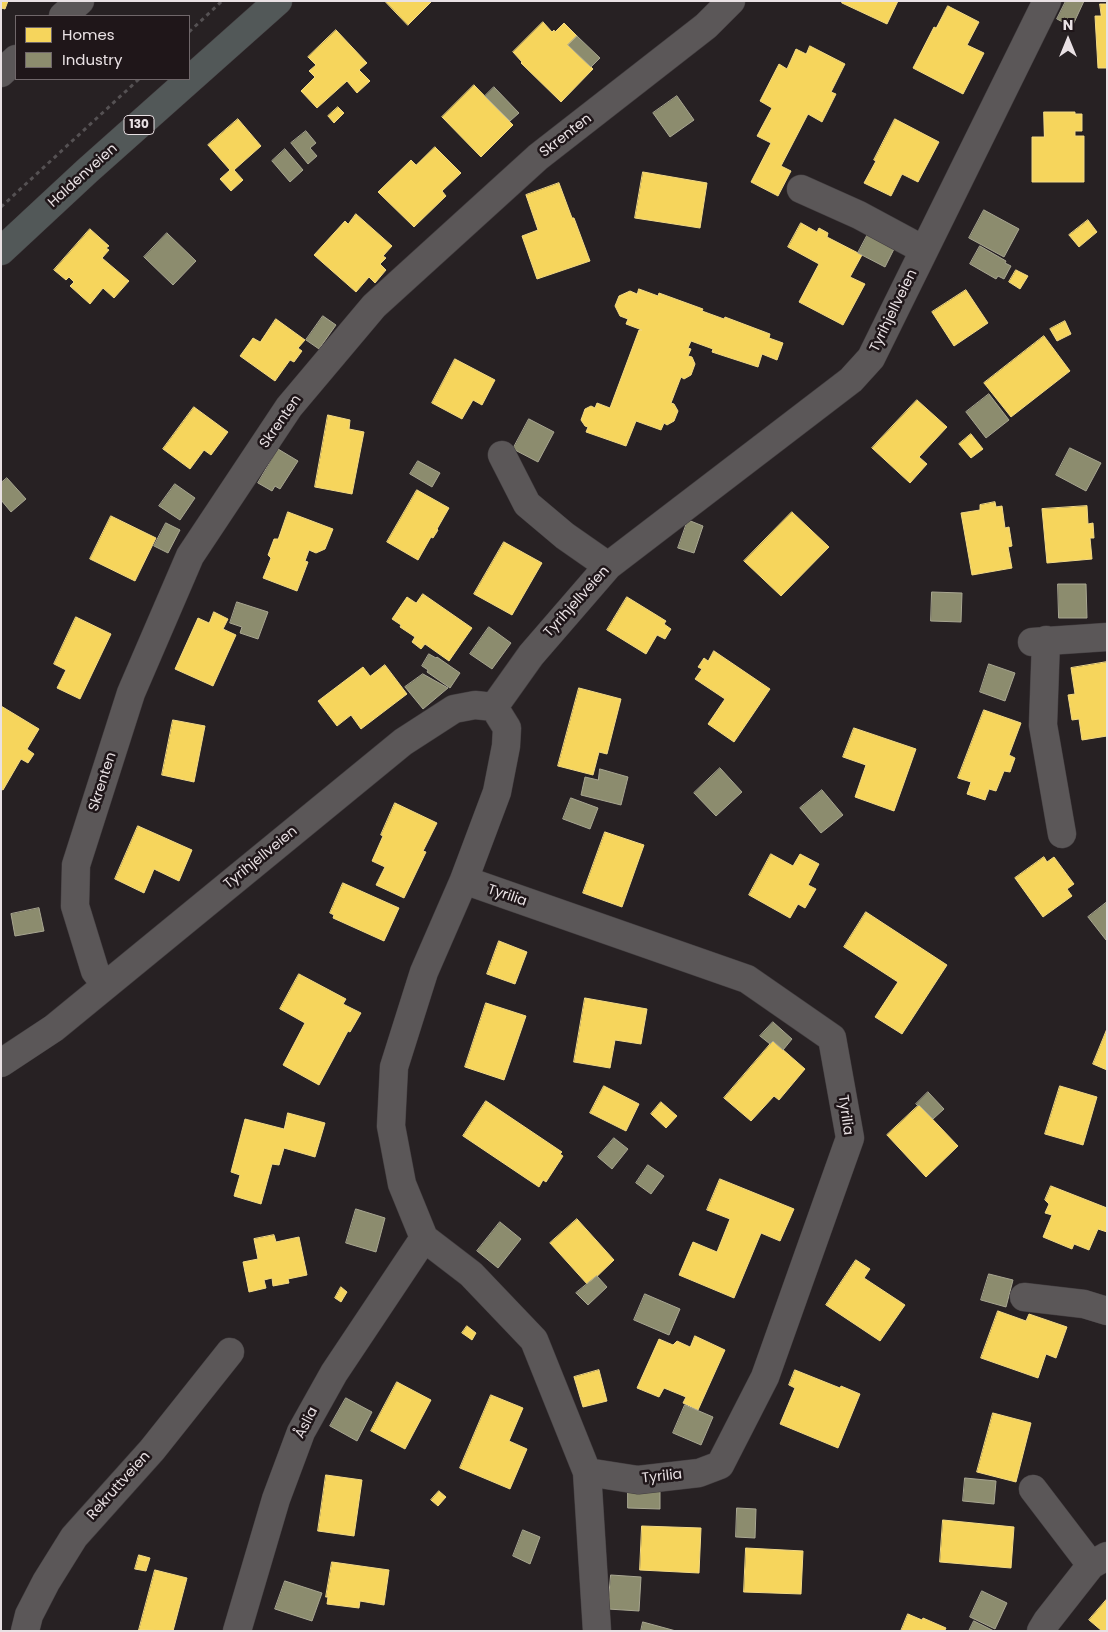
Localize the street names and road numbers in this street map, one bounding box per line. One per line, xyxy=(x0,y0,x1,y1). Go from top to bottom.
street label: Skrenten xyxy=(537,111,595,161)
road number: 130 xyxy=(124,116,154,134)
street label: Haldenveien xyxy=(45,141,121,211)
street label: Tyrihjellveien xyxy=(867,267,921,355)
street label: Skrenten xyxy=(257,392,305,452)
street label: Tyrihjellveien xyxy=(541,563,613,641)
street label: Skrenten xyxy=(86,750,120,814)
street label: Tyrihjellveien xyxy=(221,823,301,893)
street label: Tyrilia xyxy=(485,881,529,911)
street label: Tyrilia xyxy=(834,1094,856,1136)
street label: Åslia xyxy=(292,1404,322,1442)
street label: Rekruttveien xyxy=(84,1448,154,1524)
street label: Tyrilia xyxy=(641,1467,683,1487)

